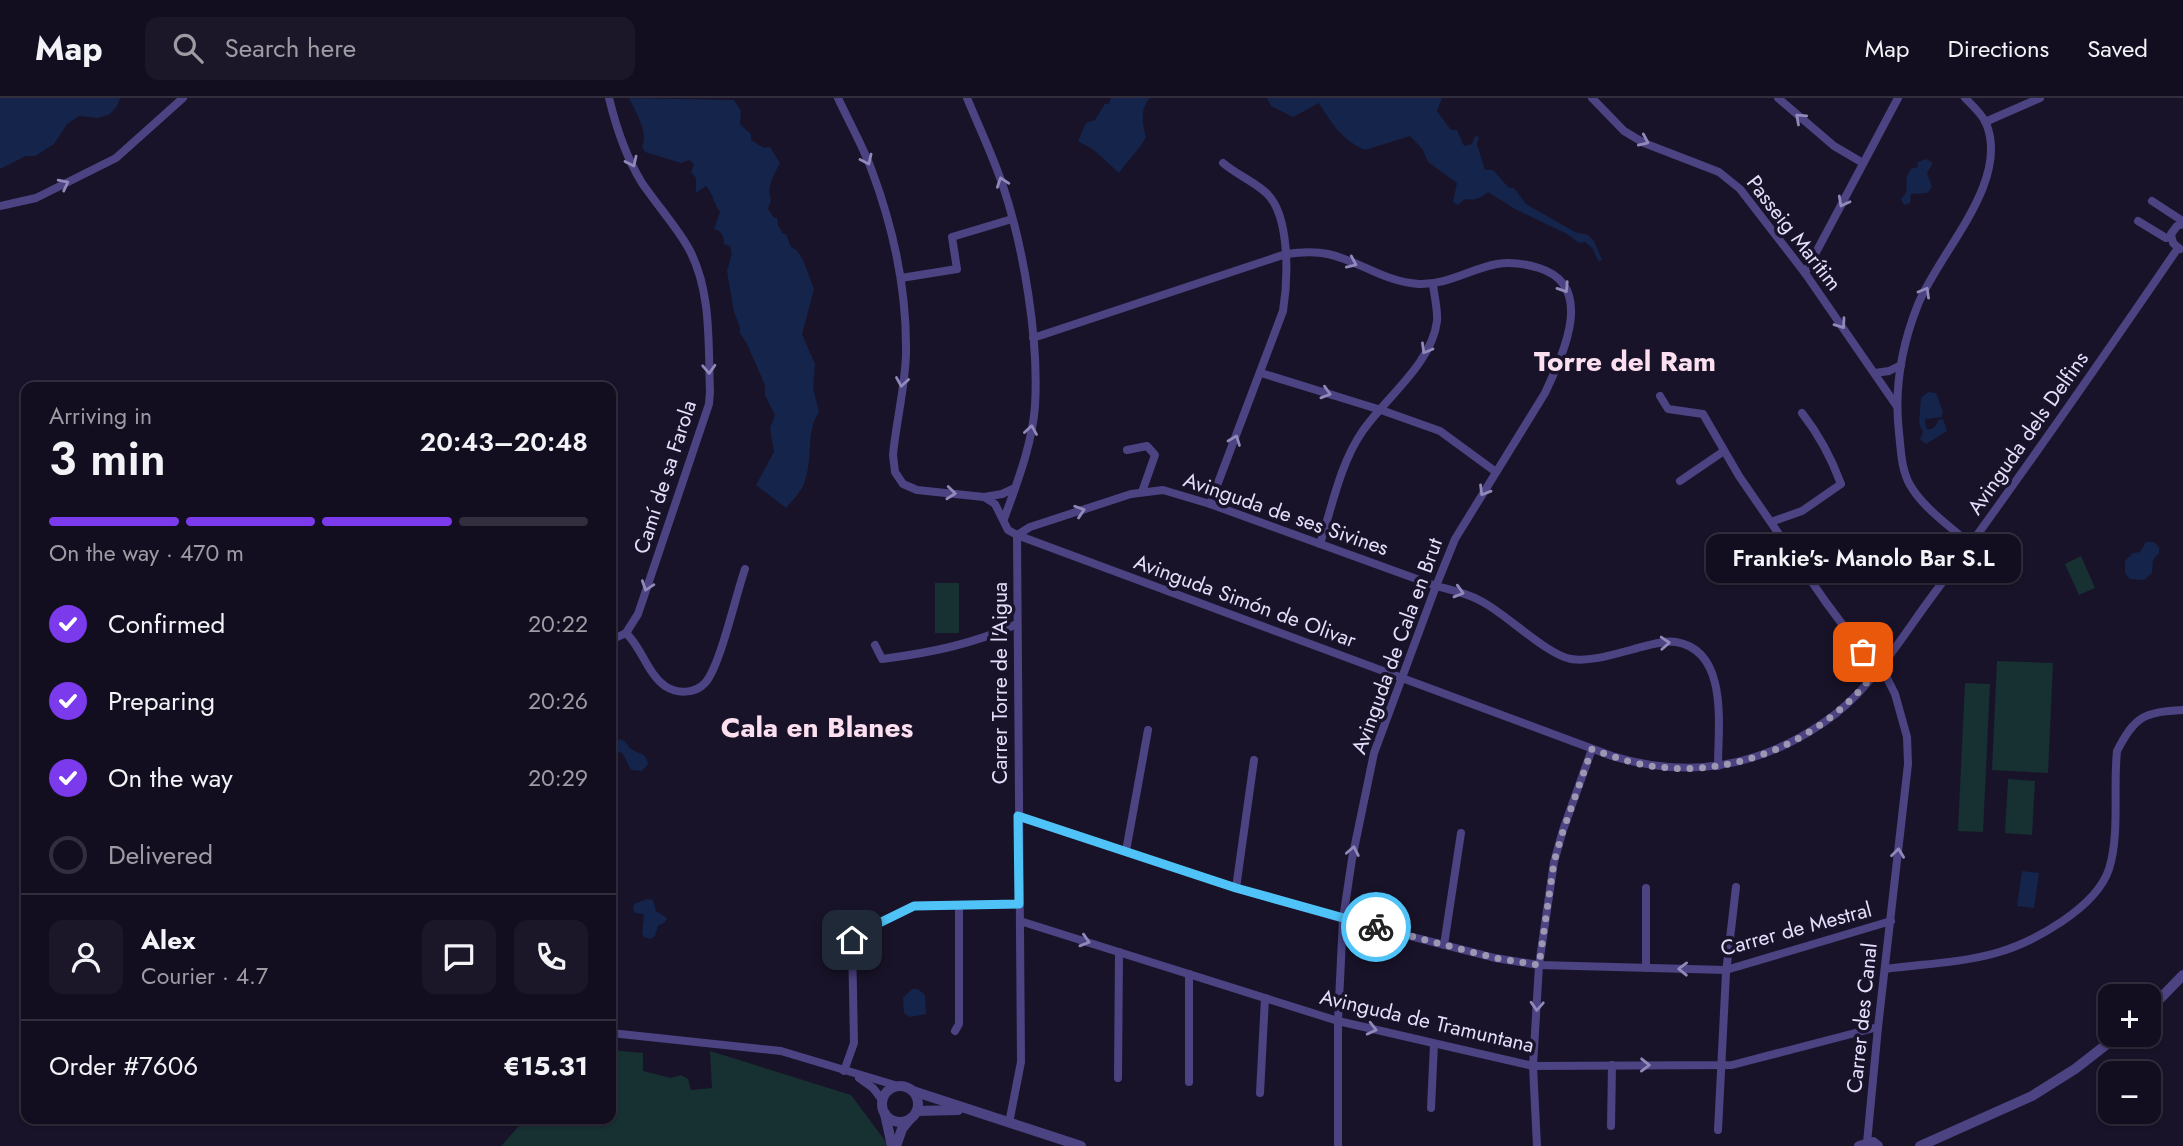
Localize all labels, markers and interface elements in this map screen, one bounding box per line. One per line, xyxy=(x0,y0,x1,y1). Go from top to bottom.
search box xyxy=(145,17,635,80)
text: Map xyxy=(35,25,103,72)
icon: search xyxy=(169,29,207,67)
text: Search here xyxy=(225,29,356,67)
text: Map xyxy=(1865,31,1910,66)
text: Directions xyxy=(1948,31,2049,66)
text: Saved xyxy=(2087,31,2148,66)
one-way arrow xyxy=(1795,114,1808,126)
one-way arrow xyxy=(1637,133,1649,147)
one-way arrow xyxy=(859,153,873,165)
one-way arrow xyxy=(624,155,638,167)
street label: Passeig Marítim xyxy=(1739,169,1849,297)
one-way arrow xyxy=(995,177,1010,189)
one-way arrow xyxy=(57,179,69,193)
one-way arrow xyxy=(1838,194,1851,207)
one-way arrow xyxy=(1344,255,1357,269)
one-way arrow xyxy=(1555,280,1568,293)
one-way arrow xyxy=(1917,287,1930,299)
one-way arrow xyxy=(1833,316,1846,329)
district label: Torre del Ram xyxy=(1534,341,1716,382)
one-way arrow xyxy=(1421,342,1434,355)
street label: Avinguda dels Delfins xyxy=(1960,345,2096,521)
one-way arrow xyxy=(702,364,717,375)
one-way arrow xyxy=(895,376,910,387)
one-way arrow xyxy=(1319,385,1332,399)
street label: Camí de sa Farola xyxy=(626,396,704,558)
text: Arriving in xyxy=(49,399,152,433)
text: 20:43–20:48 xyxy=(420,423,588,461)
one-way arrow xyxy=(1023,424,1038,436)
text: 3 min xyxy=(49,426,166,492)
one-way arrow xyxy=(1227,435,1241,447)
street label: Avinguda de ses Sivines xyxy=(1179,465,1393,563)
one-way arrow xyxy=(1480,483,1493,496)
one-way arrow xyxy=(946,485,957,500)
one-way arrow xyxy=(1074,504,1086,519)
callout: Frankie's- Manolo Bar S.L xyxy=(1706,533,2021,582)
street label: Avinguda de Cala en Brut xyxy=(1344,534,1450,758)
text: On the way · 470 m xyxy=(49,536,244,570)
text: Frankie's- Manolo Bar S.L xyxy=(1732,541,1995,575)
street label: Avinguda Simón de Olivar xyxy=(1130,547,1361,655)
one-way arrow xyxy=(641,580,655,592)
street label: Carrer Torre de l'Aigua xyxy=(985,582,1015,784)
one-way arrow xyxy=(1452,584,1464,599)
icon: check xyxy=(49,605,87,643)
text: Confirmed xyxy=(108,605,225,643)
text: 20:22 xyxy=(528,607,588,641)
pin xyxy=(1833,622,1893,682)
icon: bag xyxy=(1844,633,1882,671)
one-way arrow xyxy=(1660,636,1671,651)
icon: check xyxy=(49,682,87,720)
text: Preparing xyxy=(108,682,215,720)
text: 20:26 xyxy=(528,684,588,718)
district label: Cala en Blanes xyxy=(721,707,913,748)
icon: check xyxy=(49,759,87,797)
text: On the way xyxy=(108,759,233,797)
text: 20:29 xyxy=(528,761,588,795)
text: Delivered xyxy=(108,836,213,874)
one-way arrow xyxy=(1345,845,1360,857)
one-way arrow xyxy=(1891,847,1906,859)
courier xyxy=(1341,892,1411,962)
street label: Carrer de Mestral xyxy=(1717,894,1875,964)
icon: bike xyxy=(1357,908,1395,946)
pin xyxy=(822,910,882,970)
button: person xyxy=(49,920,123,994)
button: chat xyxy=(422,920,496,994)
button: phone xyxy=(514,920,588,994)
text: Alex xyxy=(141,921,195,959)
icon: home xyxy=(833,921,871,959)
one-way arrow xyxy=(1078,933,1090,948)
street label: Carrer des Canal xyxy=(1839,941,1885,1095)
text: Courier · 4.7 xyxy=(141,959,268,993)
one-way arrow xyxy=(1677,961,1688,976)
street label: Avinguda de Tramuntana xyxy=(1317,982,1537,1060)
map controls xyxy=(2098,984,2161,1124)
button: + xyxy=(2098,984,2161,1047)
one-way arrow xyxy=(1529,1000,1544,1011)
one-way arrow xyxy=(1366,1021,1378,1035)
text: Order #7606 xyxy=(49,1047,198,1085)
text: €15.31 xyxy=(503,1047,588,1085)
one-way arrow xyxy=(1640,1057,1651,1073)
button: − xyxy=(2098,1061,2161,1124)

